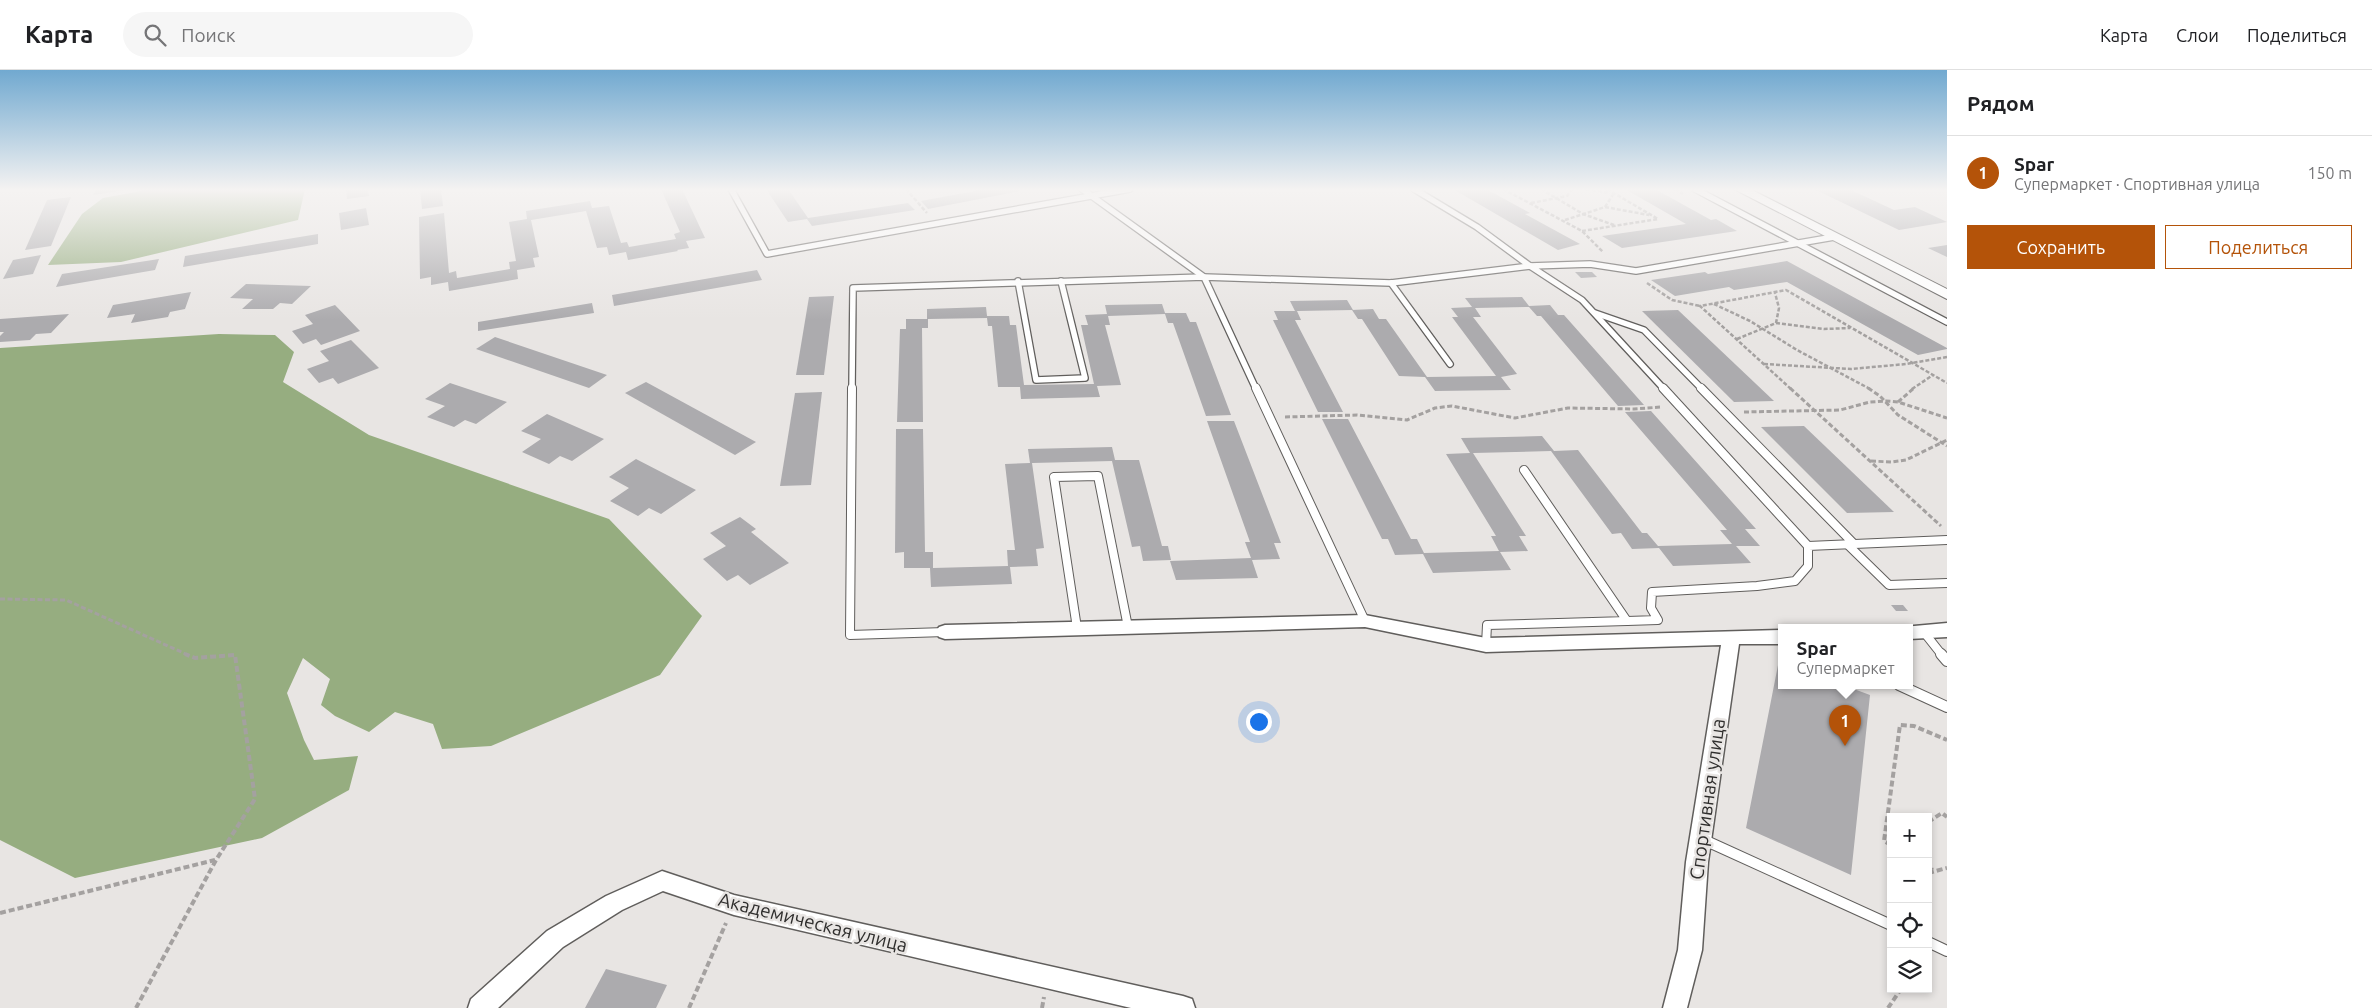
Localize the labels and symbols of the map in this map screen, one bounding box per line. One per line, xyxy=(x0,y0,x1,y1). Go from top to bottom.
pin: 1 xyxy=(1829,705,1861,746)
your location xyxy=(1246,709,1272,735)
street label: Спортивная улица xyxy=(1685,717,1729,881)
street label: Академическая улица xyxy=(716,888,910,956)

